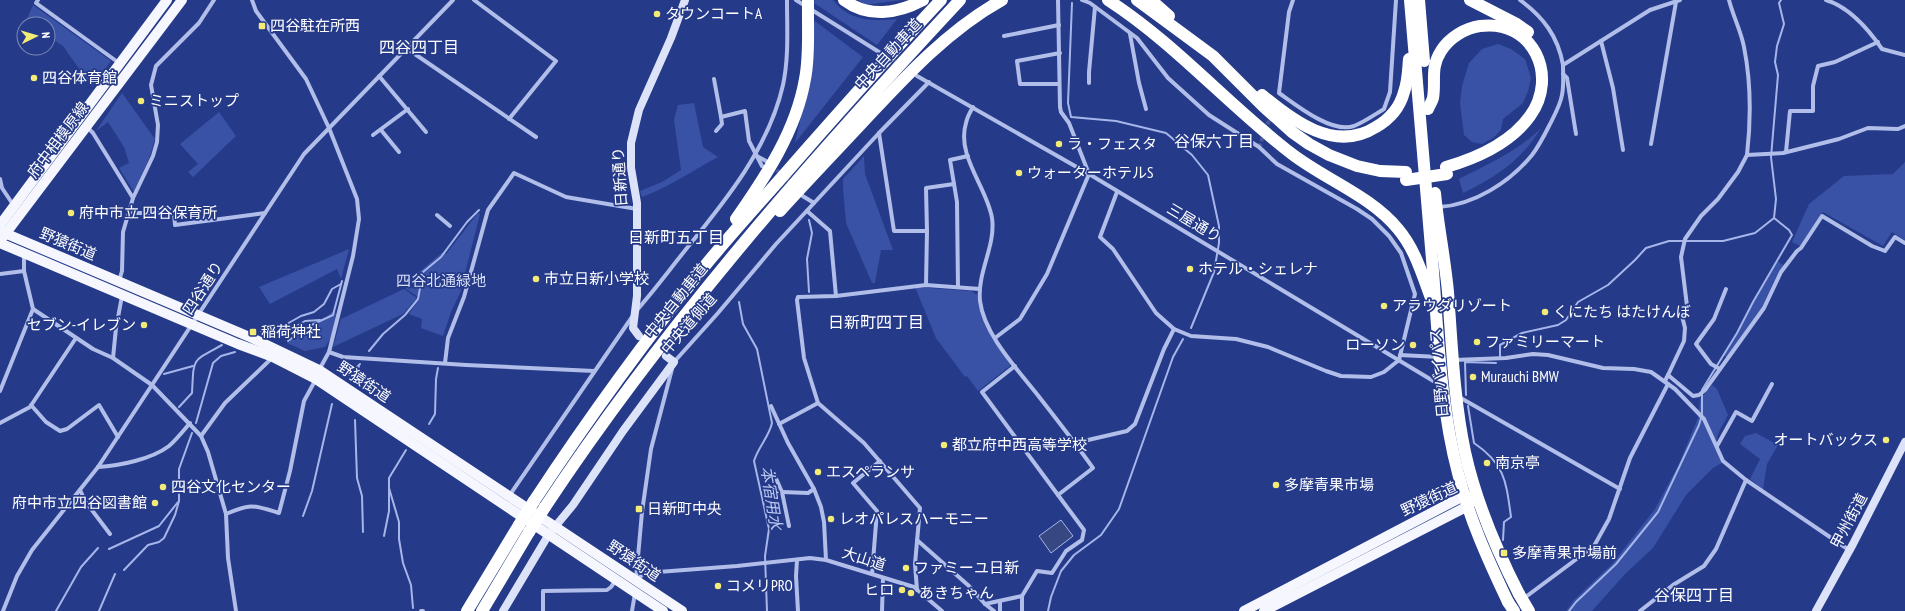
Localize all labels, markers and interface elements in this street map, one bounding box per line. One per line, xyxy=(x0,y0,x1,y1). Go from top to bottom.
place label: タウンコートA xyxy=(665,4,763,23)
marker: タウンコートA xyxy=(652,9,662,19)
street label: 中央自動車道 xyxy=(850,14,925,93)
north arrow xyxy=(16,16,56,56)
place label: 四谷駐在所西 xyxy=(270,16,360,35)
marker: 四谷駐在所西 xyxy=(257,21,267,31)
text: N xyxy=(39,32,53,39)
district label: 四谷四丁目 xyxy=(379,37,459,57)
place label: 四谷体育館 xyxy=(42,68,117,87)
marker: 四谷体育館 xyxy=(29,73,39,83)
place label: ミニストップ xyxy=(149,91,239,110)
marker: ミニストップ xyxy=(136,96,146,106)
street label: 府中相模原線 xyxy=(23,98,92,181)
district label: 谷保六丁目 xyxy=(1174,131,1254,151)
place label: ラ・フェスタ xyxy=(1067,134,1157,153)
marker: ラ・フェスタ xyxy=(1054,139,1064,149)
street label: 日新通り xyxy=(608,146,631,208)
place label: ウォーターホテルS xyxy=(1027,163,1153,182)
marker: ウォーターホテルS xyxy=(1014,168,1024,178)
street label: 三屋通り xyxy=(1164,199,1225,246)
place label: 府中市立 四谷保育所 xyxy=(79,203,217,222)
marker: 府中市立 四谷保育所 xyxy=(66,208,76,218)
street label: 野猿街道 xyxy=(37,223,100,264)
district label: 日新町五丁目 xyxy=(628,227,724,247)
street label: 四谷通り xyxy=(178,257,227,318)
place label: ホテル・シェレナ xyxy=(1198,259,1318,278)
street label: 中央自動車道 xyxy=(640,260,711,342)
marker: ホテル・シェレナ xyxy=(1185,264,1195,274)
place label: 市立日新小学校 xyxy=(544,269,649,288)
park label: 四谷北通緑地 xyxy=(396,271,486,290)
marker: 市立日新小学校 xyxy=(531,274,541,284)
street label: 中央道側道 xyxy=(657,289,720,358)
place label: アラウダリゾート xyxy=(1392,296,1512,315)
marker: アラウダリゾート xyxy=(1379,301,1389,311)
place label: くにたち はたけんぼ xyxy=(1553,302,1691,321)
marker: くにたち はたけんぼ xyxy=(1540,307,1550,317)
district label: 日新町四丁目 xyxy=(828,312,924,332)
place label: セブン-イレブン xyxy=(27,315,136,334)
marker: セブン-イレブン xyxy=(139,320,149,330)
place label: 稲荷神社 xyxy=(261,322,321,341)
marker: 稲荷神社 xyxy=(248,327,258,337)
street label: 日野バイパス xyxy=(1425,328,1452,419)
place label: ファミリーマート xyxy=(1485,332,1605,351)
place label: ローソン xyxy=(1345,335,1405,354)
marker: ファミリーマート xyxy=(1472,337,1482,347)
marker: ローソン xyxy=(1408,340,1418,350)
street label: 野猿街道 xyxy=(334,357,394,406)
place label: Murauchi BMW xyxy=(1481,367,1559,386)
marker: Murauchi BMW xyxy=(1468,372,1478,382)
place label: オートバックス xyxy=(1773,430,1878,449)
place label: 都立府中西高等学校 xyxy=(952,435,1087,454)
marker: オートバックス xyxy=(1881,435,1891,445)
marker: 都立府中西高等学校 xyxy=(939,440,949,450)
place label: 南京亭 xyxy=(1495,453,1540,472)
marker: 南京亭 xyxy=(1482,458,1492,468)
place label: エスペランサ xyxy=(826,462,915,481)
water label: 本宿用水 xyxy=(757,465,787,533)
marker: エスペランサ xyxy=(813,467,823,477)
place label: 多摩青果市場 xyxy=(1284,475,1374,494)
place label: 四谷文化センター xyxy=(171,477,291,496)
street label: 野猿街道 xyxy=(1398,477,1460,520)
marker: 多摩青果市場 xyxy=(1271,480,1281,490)
marker: 四谷文化センター xyxy=(158,482,168,492)
street label: 甲州街道 xyxy=(1826,490,1871,552)
place label: 府中市立四谷図書館 xyxy=(12,493,147,512)
marker: 府中市立四谷図書館 xyxy=(150,498,160,508)
place label: 日新町中央 xyxy=(647,499,722,518)
marker: 日新町中央 xyxy=(634,504,644,514)
place label: レオパレスハーモニー xyxy=(839,509,989,528)
marker: レオパレスハーモニー xyxy=(826,514,836,524)
street label: 野猿街道 xyxy=(604,536,664,585)
street label: 大山道 xyxy=(840,543,888,575)
place label: 多摩青果市場前 xyxy=(1512,543,1617,562)
marker: 多摩青果市場前 xyxy=(1499,548,1509,558)
place label: ファミーユ日新 xyxy=(914,558,1019,577)
marker: ファミーユ日新 xyxy=(901,563,911,573)
place label: コメリPRO xyxy=(726,576,793,595)
place label: ヒロ xyxy=(864,580,894,599)
marker: コメリPRO xyxy=(713,581,723,591)
place label: あきちゃん xyxy=(919,583,994,602)
marker: ヒロ xyxy=(897,585,907,595)
district label: 谷保四丁目 xyxy=(1654,585,1734,605)
marker: あきちゃん xyxy=(906,588,916,598)

